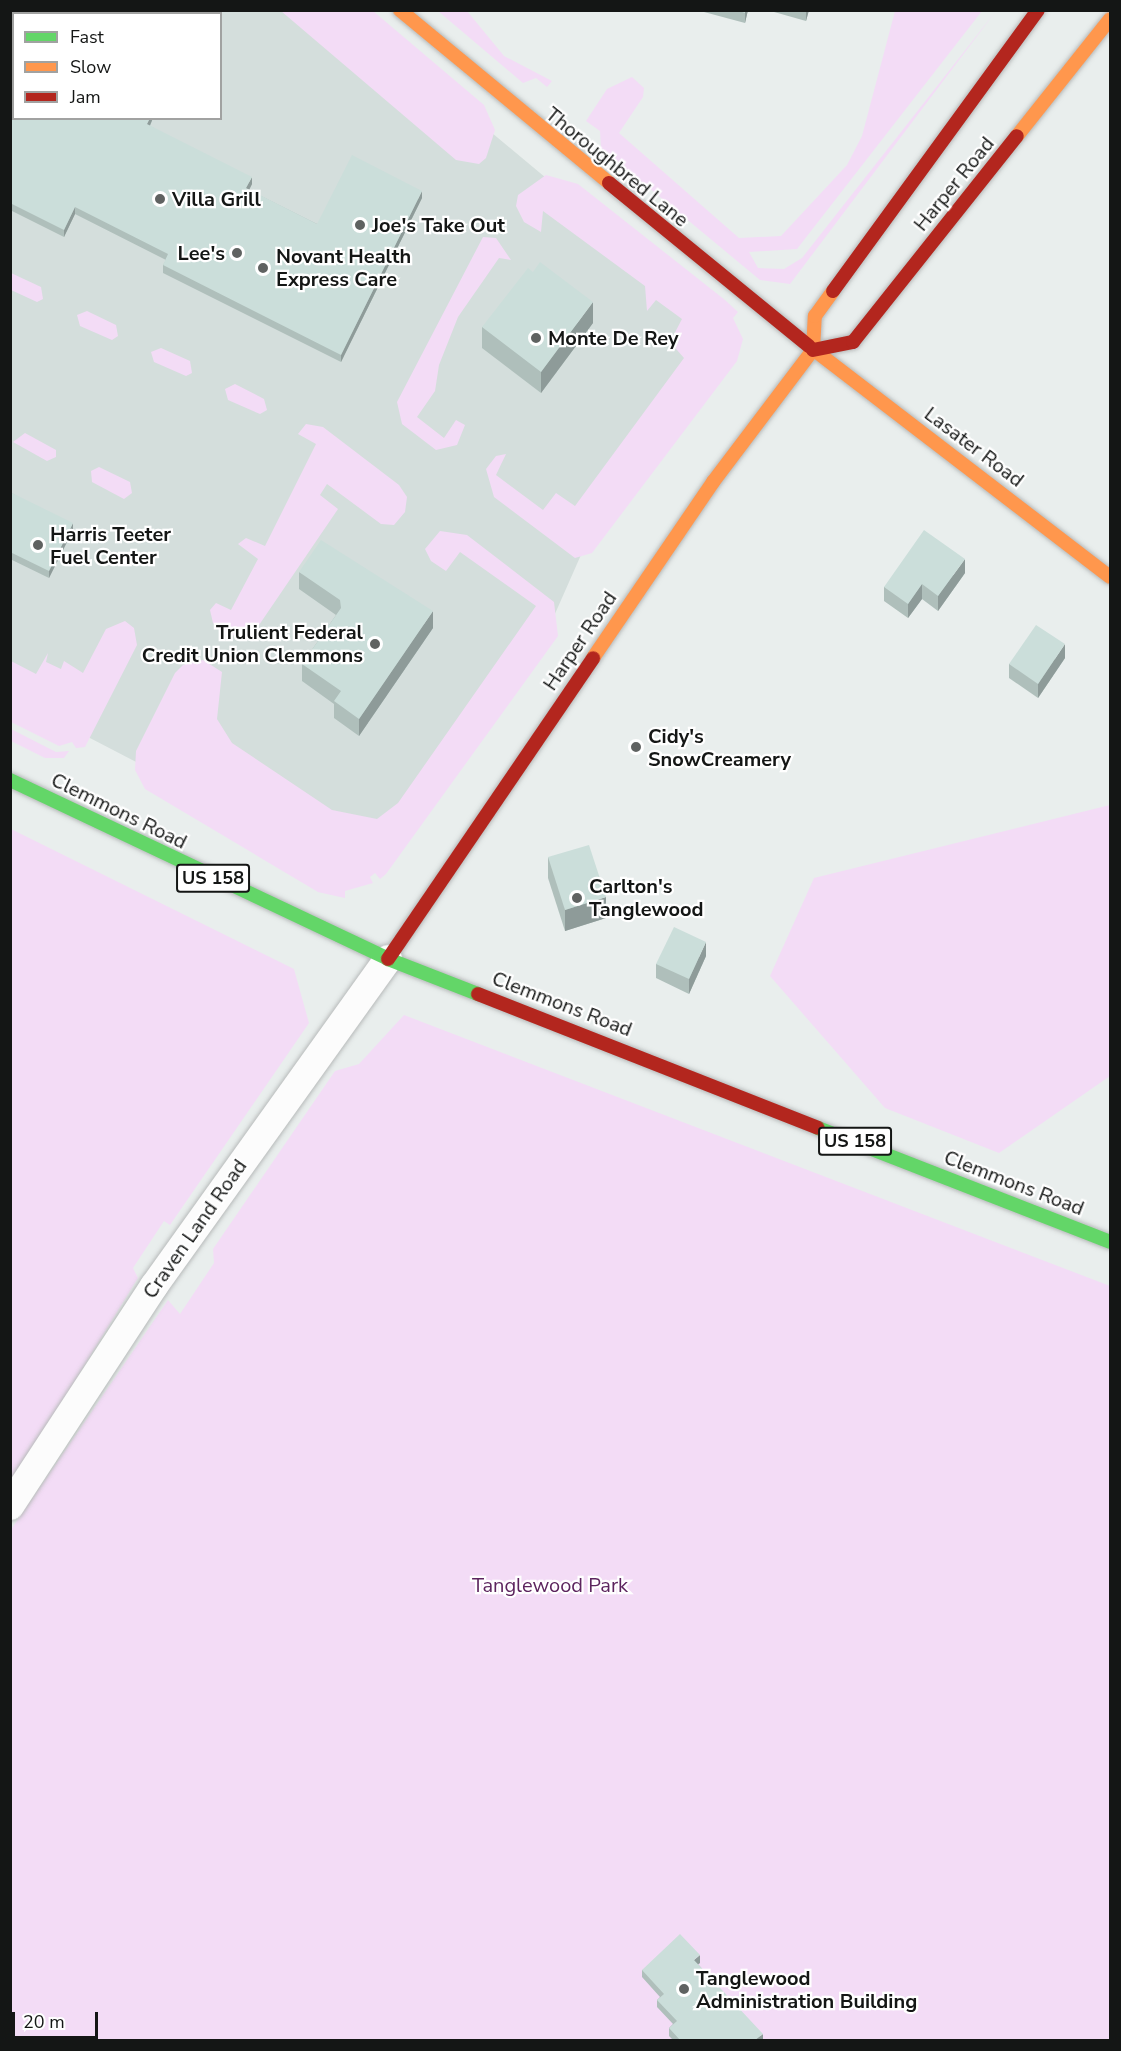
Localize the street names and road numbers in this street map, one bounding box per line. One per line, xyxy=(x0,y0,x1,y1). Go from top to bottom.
street label: Thoroughbred Lane xyxy=(541,102,693,232)
street label: Harper Road xyxy=(909,132,999,236)
street label: Lasater Road xyxy=(920,402,1028,492)
street label: Harper Road xyxy=(538,587,622,695)
street label: Clemmons Road xyxy=(47,768,191,854)
road number: US 158 xyxy=(176,863,250,893)
street label: Clemmons Road xyxy=(489,966,635,1042)
road number: US 158 xyxy=(818,1126,892,1156)
street label: Clemmons Road xyxy=(941,1145,1087,1221)
street label: Craven Land Road xyxy=(138,1155,252,1303)

